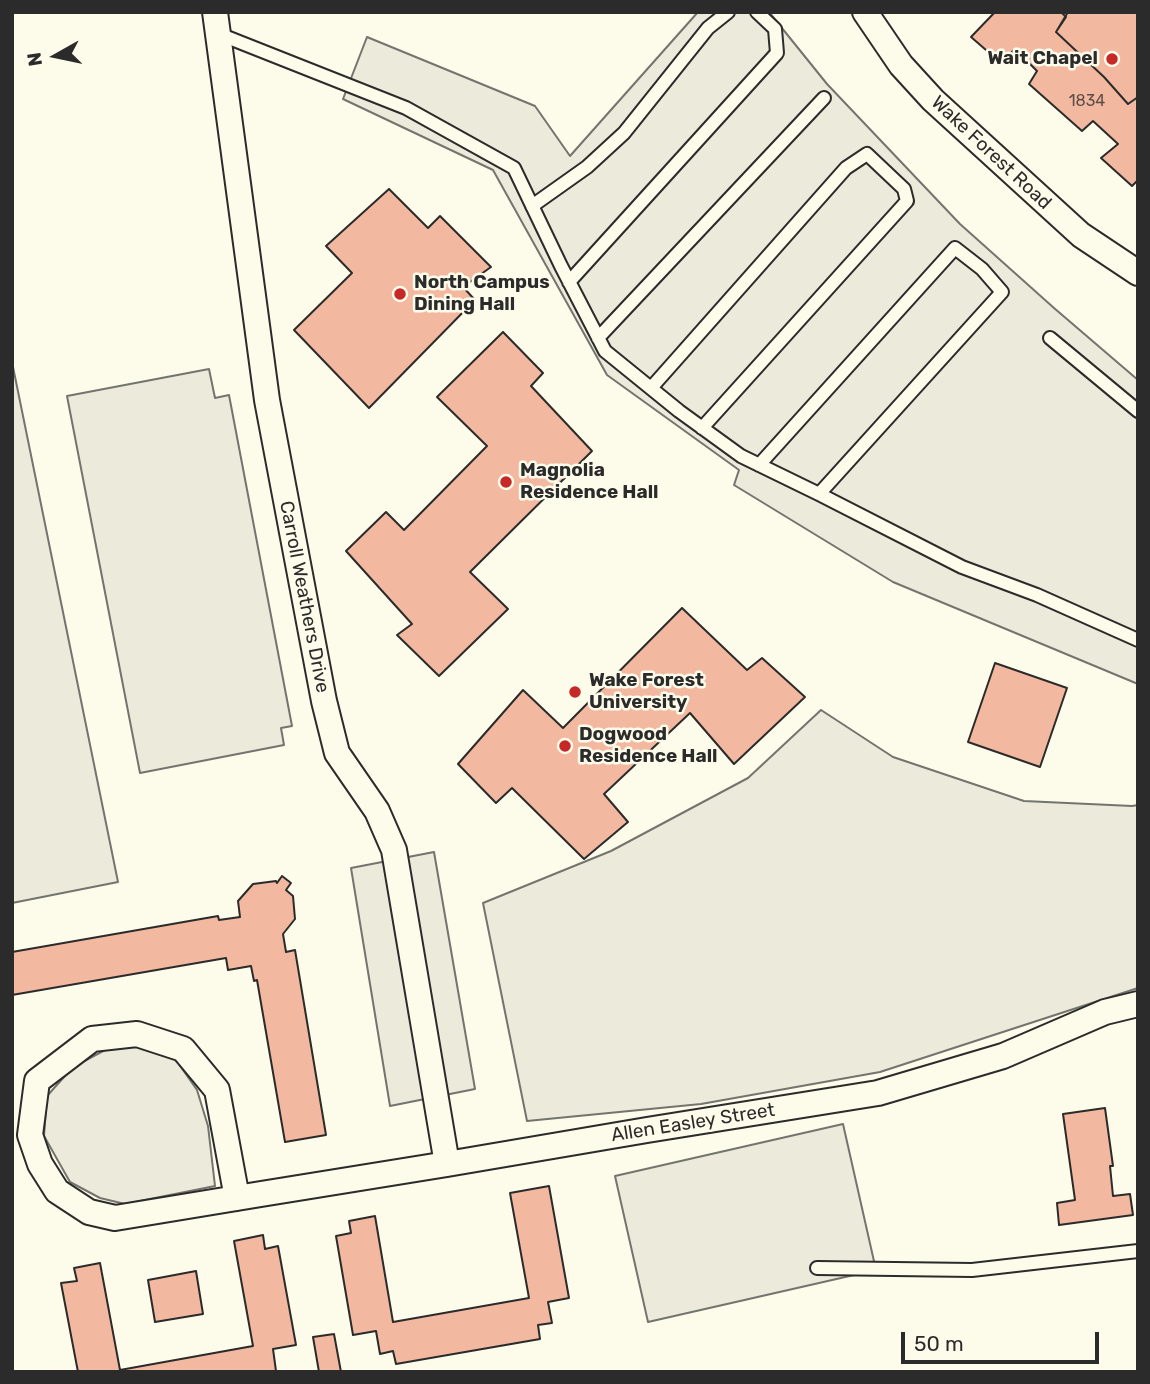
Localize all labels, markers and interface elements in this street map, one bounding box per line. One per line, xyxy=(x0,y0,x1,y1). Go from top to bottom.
north arrow xyxy=(21,21,91,91)
place label: Wait Chapel xyxy=(987,48,1098,70)
text: N xyxy=(22,51,47,68)
marker: Wait Chapel xyxy=(1104,51,1120,67)
street label: Wake Forest Road xyxy=(926,91,1056,215)
house number: 1834 xyxy=(1069,91,1105,111)
place label: North Campus Dining Hall xyxy=(414,272,550,316)
marker: North Campus Dining Hall xyxy=(392,286,408,302)
place label: Magnolia Residence Hall xyxy=(520,460,658,504)
marker: Magnolia Residence Hall xyxy=(498,474,514,490)
street label: Carroll Weathers Drive xyxy=(274,499,334,695)
place label: Wake Forest University xyxy=(589,670,704,714)
marker: Wake Forest University xyxy=(567,684,583,700)
place label: Dogwood Residence Hall xyxy=(579,724,717,768)
marker: Dogwood Residence Hall xyxy=(557,738,573,754)
street label: Allen Easley Street xyxy=(610,1099,776,1147)
scale bar xyxy=(905,1318,1103,1362)
text: 50 m xyxy=(914,1331,964,1356)

